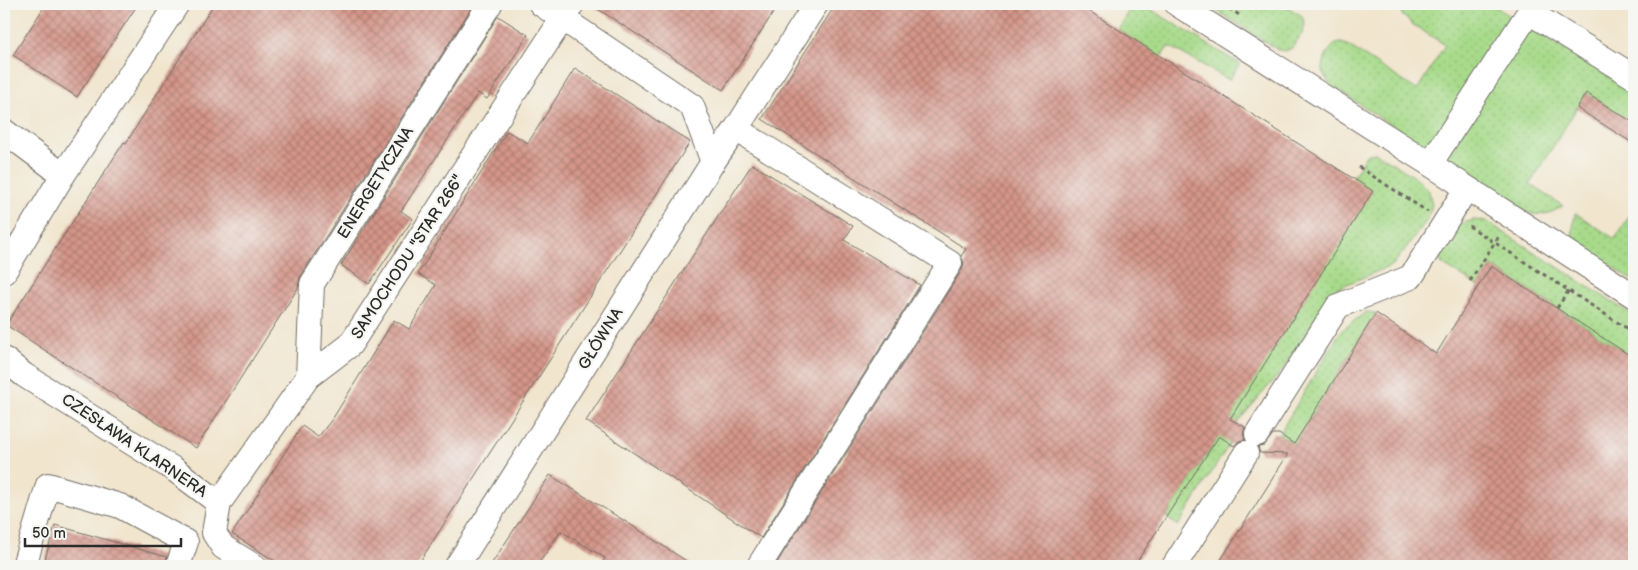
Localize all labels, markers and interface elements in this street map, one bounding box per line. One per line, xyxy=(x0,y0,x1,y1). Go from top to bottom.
street label: ENERGETYCZNA xyxy=(334,123,418,242)
street label: SAMOCHODU "STAR 266" xyxy=(348,171,468,343)
street label: GŁÓWNA xyxy=(573,303,628,373)
street label: CZESŁAWA KLARNERA xyxy=(58,390,211,502)
scale bar xyxy=(25,515,181,547)
text: 50 m xyxy=(32,524,66,543)

